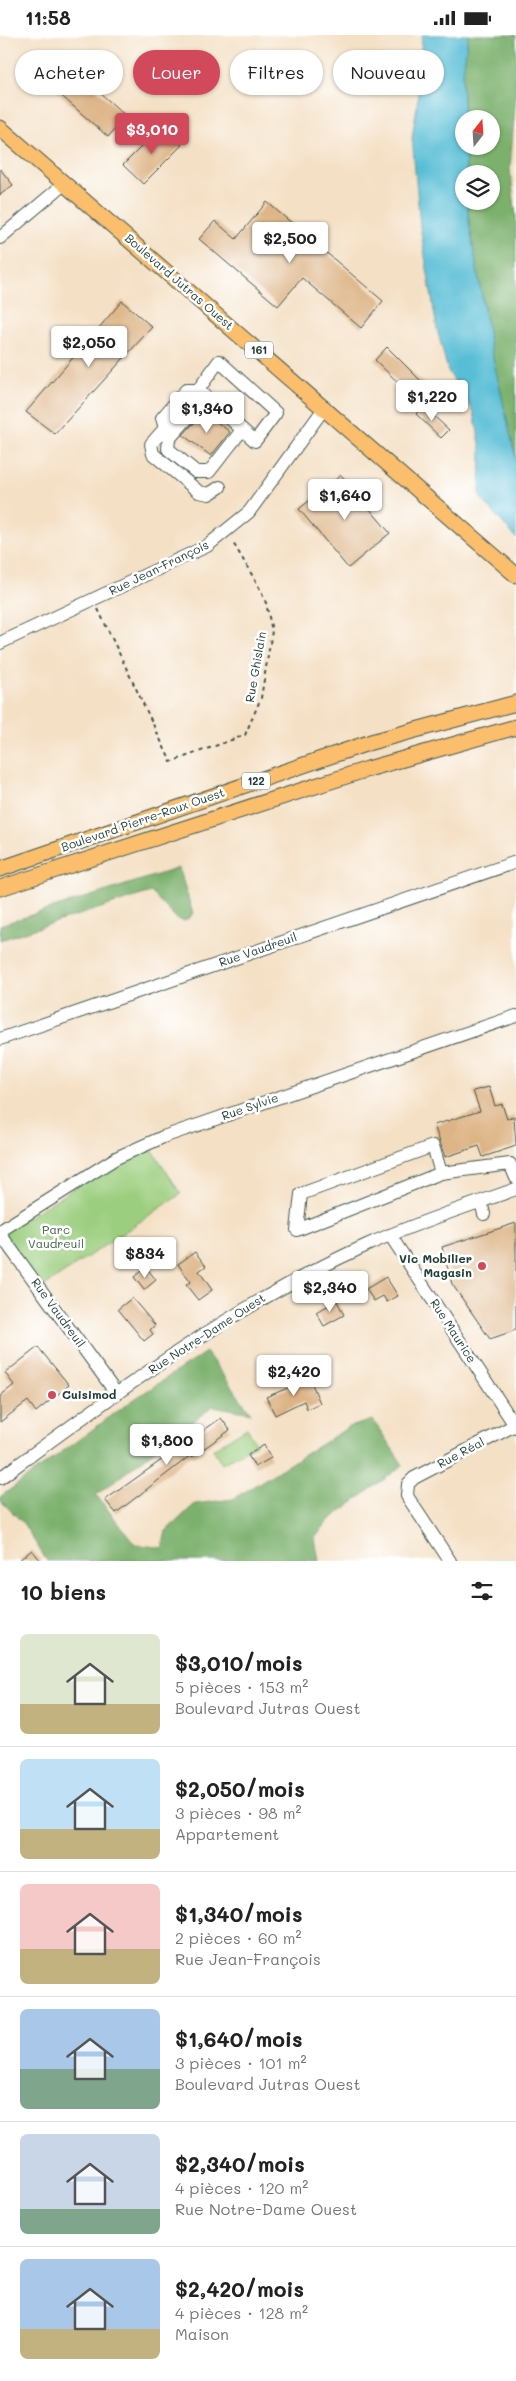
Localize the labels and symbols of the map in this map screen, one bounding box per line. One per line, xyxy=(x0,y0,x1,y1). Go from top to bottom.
north arrow xyxy=(455,110,500,155)
pin: $3,010 xyxy=(111,113,193,155)
pin: $2,500 xyxy=(249,221,331,264)
street label: Boulevard Jutras Ouest xyxy=(122,230,237,333)
pin: $2,050 xyxy=(48,325,130,368)
road number: 161 xyxy=(245,341,273,359)
pin: $1,220 xyxy=(391,379,473,422)
pin: $1,340 xyxy=(166,391,248,434)
pin: $1,640 xyxy=(304,479,386,521)
street label: Rue Jean-François xyxy=(106,536,211,598)
street label: Rue Ghislain xyxy=(241,630,269,703)
road number: 122 xyxy=(242,773,270,789)
street label: Boulevard Pierre-Roux Ouest xyxy=(59,784,226,855)
street label: Rue Vaudreuil xyxy=(216,928,299,970)
street label: Rue Sylvie xyxy=(219,1089,280,1123)
park label: Parc Vaudreuil xyxy=(28,1221,84,1251)
pin: $834 xyxy=(115,1237,175,1279)
place label: Vic Mobilier Magasin xyxy=(399,1250,472,1280)
marker: Vic Mobilier Magasin xyxy=(476,1260,488,1272)
pin: $2,340 xyxy=(289,1271,371,1313)
street label: Rue Vaudreuil xyxy=(28,1275,89,1350)
street label: Rue Notre-Dame Ouest xyxy=(145,1289,268,1377)
street label: Rue Maurice xyxy=(427,1295,481,1366)
pin: $2,420 xyxy=(253,1355,335,1397)
place label: Cuisimod xyxy=(62,1386,117,1402)
marker: Cuisimod xyxy=(46,1389,58,1401)
pin: $1,800 xyxy=(126,1423,208,1466)
street label: Rue Réal xyxy=(434,1433,487,1471)

